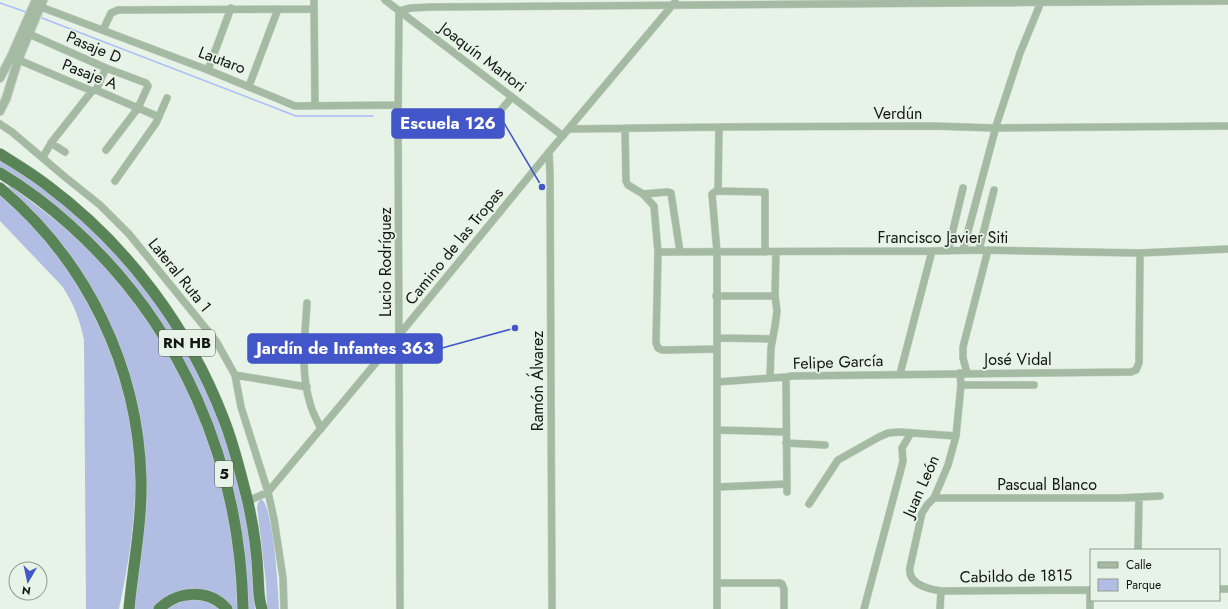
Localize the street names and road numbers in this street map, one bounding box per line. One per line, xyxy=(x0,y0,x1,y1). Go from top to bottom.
street label: Joaquín Martori xyxy=(433,15,531,97)
street label: Pasaje D xyxy=(63,25,125,69)
street label: Lautaro xyxy=(195,41,249,80)
street label: Pasaje A xyxy=(59,53,121,95)
street label: Verdún xyxy=(874,102,922,125)
street label: Camino de las Tropas xyxy=(399,182,509,310)
street label: Lucio Rodríguez xyxy=(374,206,397,317)
street label: Francisco Javier Siti xyxy=(878,226,1008,249)
street label: Lateral Ruta 1 xyxy=(143,233,217,317)
road number: RN HB xyxy=(159,330,215,356)
street label: Ramón Álvarez xyxy=(526,330,549,431)
street label: José Vidal xyxy=(982,348,1052,371)
street label: Felipe García xyxy=(792,349,884,375)
street label: Juan León xyxy=(896,451,945,523)
road number: 5 xyxy=(215,461,233,487)
street label: Pascual Blanco xyxy=(997,473,1097,496)
street label: Cabildo de 1815 xyxy=(960,564,1072,588)

